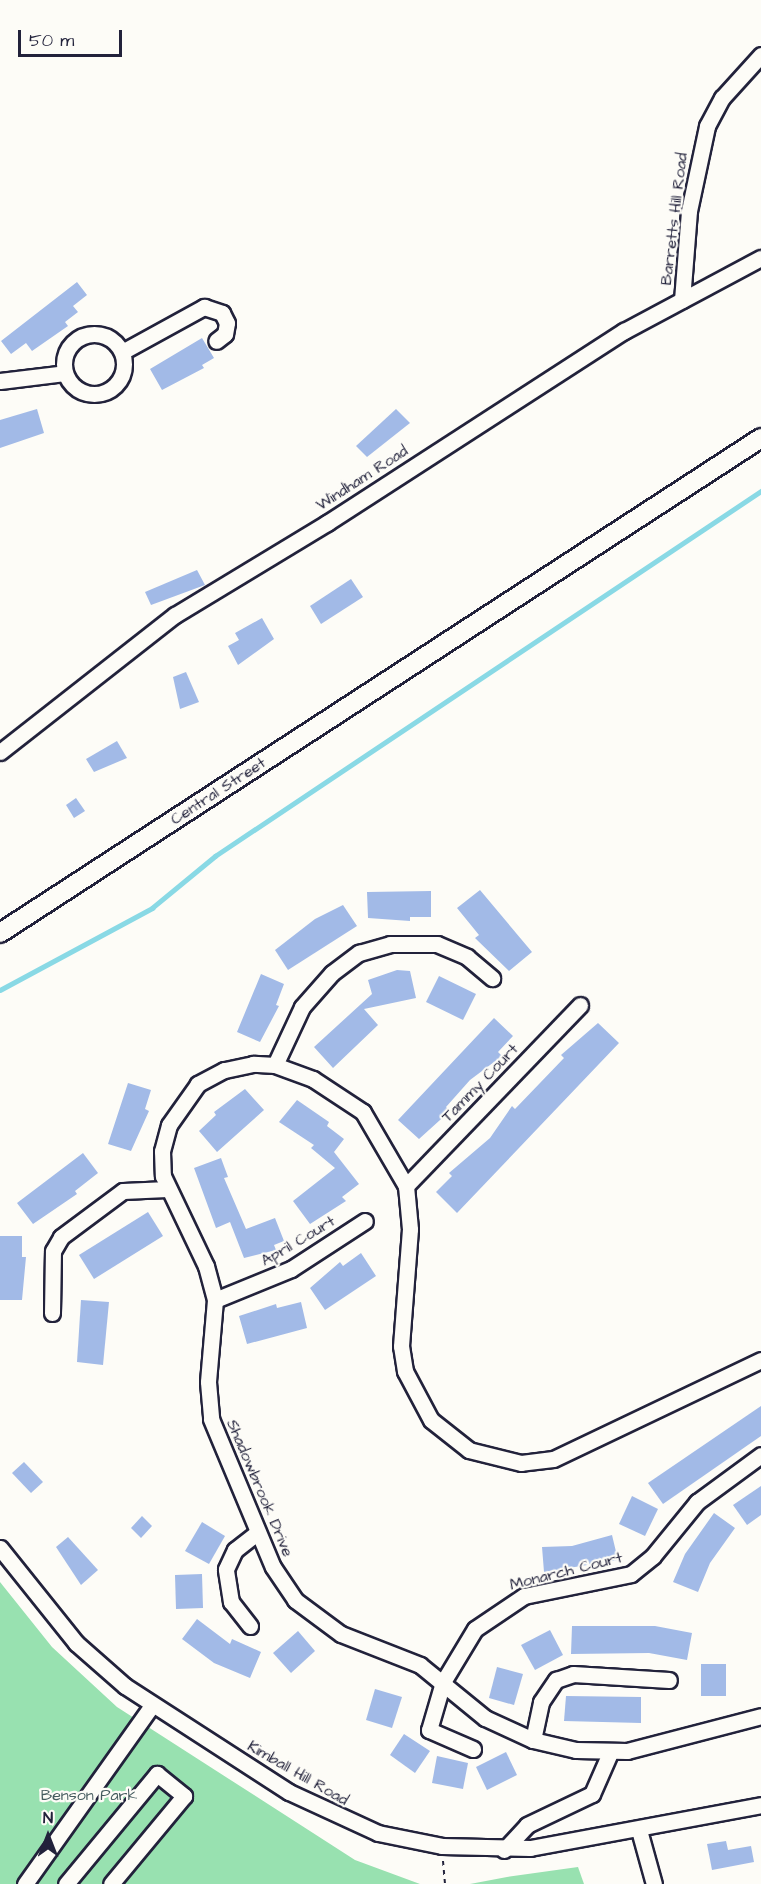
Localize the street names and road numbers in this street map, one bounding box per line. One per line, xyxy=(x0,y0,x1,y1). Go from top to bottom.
street label: Barretts Hill Road xyxy=(656,152,692,286)
street label: Windham Road xyxy=(313,441,411,515)
street label: Central Street xyxy=(167,753,269,829)
street label: Tammy Court xyxy=(438,1040,522,1126)
street label: April Court xyxy=(257,1211,339,1271)
street label: Shadowbrook Drive xyxy=(222,1417,298,1559)
street label: Monarch Court xyxy=(508,1548,624,1594)
street label: Kimball Hill Road xyxy=(244,1736,352,1810)

